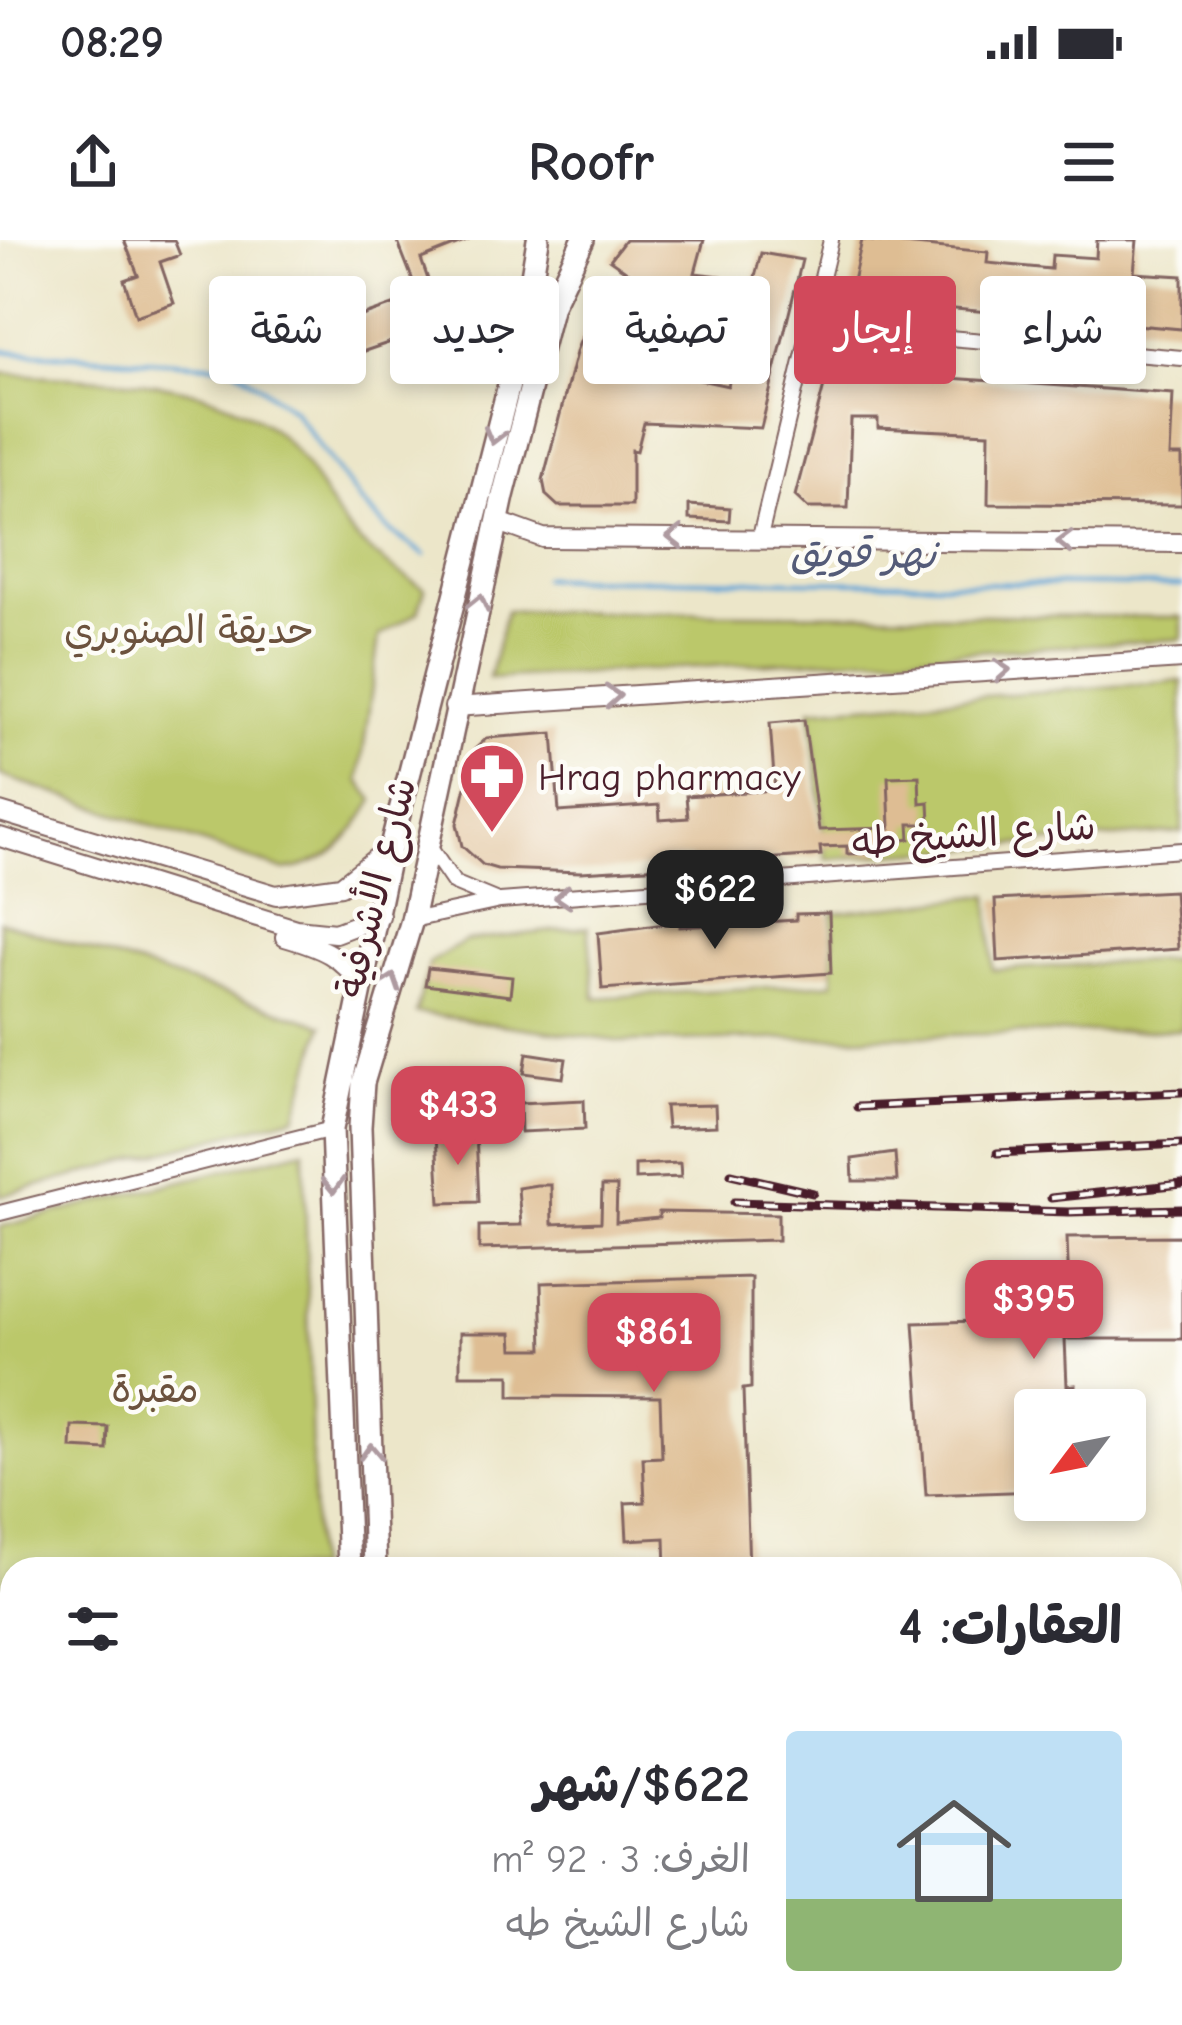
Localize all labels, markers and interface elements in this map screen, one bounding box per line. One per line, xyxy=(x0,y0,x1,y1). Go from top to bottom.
text: 08:29 xyxy=(60,16,164,68)
icon: share xyxy=(60,129,126,195)
icon: menu xyxy=(1056,129,1122,195)
text: Roofr xyxy=(528,131,654,194)
chip: شقة xyxy=(209,276,366,384)
chip: جديد xyxy=(390,276,559,384)
chip: تصفية xyxy=(583,276,770,384)
chip: إيجار xyxy=(794,276,956,384)
chip: شراء xyxy=(980,276,1146,384)
one-way arrow xyxy=(484,425,509,446)
one-way arrow xyxy=(665,524,683,550)
water label: نهر قويق xyxy=(789,528,941,579)
one-way arrow xyxy=(1055,529,1074,555)
one-way arrow xyxy=(465,593,490,613)
park label: حديقة الصنوبري xyxy=(64,608,314,658)
one-way arrow xyxy=(993,658,1012,684)
one-way arrow xyxy=(604,683,623,709)
pharmacy icon: Hrag pharmacy xyxy=(457,741,527,835)
place label: Hrag pharmacy xyxy=(538,755,801,800)
street label: شارع الأشرفية xyxy=(323,772,429,1003)
street label: شارع الشيخ طه xyxy=(849,803,1097,869)
pin: $622 xyxy=(644,850,786,952)
text: $622 xyxy=(674,866,756,911)
one-way arrow xyxy=(553,883,572,909)
one-way arrow xyxy=(376,972,401,993)
pin: $433 xyxy=(387,1066,529,1168)
text: $433 xyxy=(418,1082,498,1127)
one-way arrow xyxy=(320,1176,346,1195)
pin: $395 xyxy=(963,1260,1105,1362)
text: $395 xyxy=(992,1276,1076,1321)
pin: $861 xyxy=(583,1293,725,1395)
text: $861 xyxy=(614,1309,694,1354)
park label: مقبرة xyxy=(111,1367,199,1412)
north arrow xyxy=(1014,1389,1146,1521)
map controls xyxy=(1014,1389,1146,1521)
one-way arrow xyxy=(358,1442,384,1461)
icon: filters xyxy=(60,1596,126,1662)
text: العقارات: 4 xyxy=(899,1597,1122,1656)
text: $622/شهر xyxy=(535,1755,750,1814)
icon: home xyxy=(882,1779,1026,1923)
text: الغرف: 3 · 92 m² xyxy=(491,1837,750,1882)
text: شارع الشيخ طه xyxy=(505,1901,750,1946)

